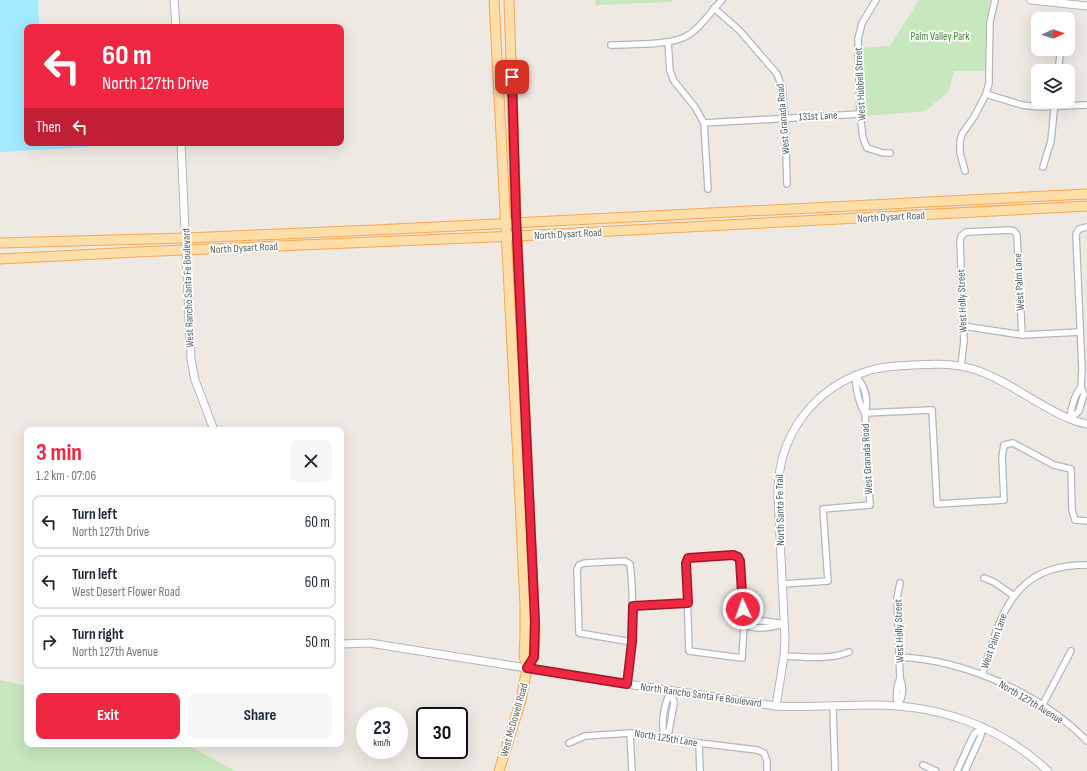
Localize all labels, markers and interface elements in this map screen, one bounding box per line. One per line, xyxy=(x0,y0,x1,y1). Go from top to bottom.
north arrow xyxy=(1031,12,1075,56)
map controls xyxy=(1031,12,1075,108)
park label: Palm Valley Park xyxy=(911,30,970,43)
text: 60 m xyxy=(102,39,151,72)
icon: left xyxy=(36,40,88,92)
street label: West Hubbell Street xyxy=(852,46,868,121)
pin xyxy=(495,60,529,94)
button: layers xyxy=(1031,64,1075,108)
icon: arrive xyxy=(501,66,523,88)
text: North 127th Drive xyxy=(102,73,209,94)
street label: West Granada Road xyxy=(773,83,793,155)
street label: 131st Lane xyxy=(798,108,838,124)
icon: left xyxy=(69,116,91,138)
text: Then xyxy=(36,118,61,137)
street label: North Dysart Road xyxy=(857,209,926,225)
street label: North Dysart Road xyxy=(534,226,603,242)
street label: West Rancho Santa Fe Boulevard xyxy=(179,228,197,348)
street label: North Dysart Road xyxy=(210,240,279,256)
street label: West Palm Lane xyxy=(1011,253,1027,311)
street label: West Holly Street xyxy=(954,268,970,333)
street label: West Granada Road xyxy=(859,423,875,495)
text: 3 min xyxy=(36,438,82,467)
button: close xyxy=(290,440,332,482)
text: 1.2 km · 07:06 xyxy=(36,468,96,484)
street label: North Santa Fe Trail xyxy=(773,474,787,546)
text: Turn left xyxy=(72,505,117,524)
icon: left xyxy=(38,511,60,533)
text: 60 m xyxy=(305,513,330,532)
text: North 127th Drive xyxy=(72,524,149,540)
text: Turn left xyxy=(72,565,117,584)
icon: left xyxy=(38,571,60,593)
text: 60 m xyxy=(305,573,330,592)
text: West Desert Flower Road xyxy=(72,584,180,600)
position arrow xyxy=(722,588,764,630)
street label: West Holly Street xyxy=(891,598,907,663)
street label: West Palm Lane xyxy=(978,612,1010,670)
text: Turn right xyxy=(72,625,124,644)
icon: right xyxy=(38,631,60,653)
text: 50 m xyxy=(305,633,330,652)
text: North 127th Avenue xyxy=(72,644,158,660)
street label: North 127th Avenue xyxy=(996,678,1066,726)
street label: North Rancho Santa Fe Boulevard xyxy=(640,680,763,710)
street label: West McDowell Road xyxy=(497,681,531,758)
button: Exit xyxy=(36,693,180,739)
button: Share xyxy=(188,693,332,739)
speed limit sign: 30 xyxy=(416,707,468,759)
text: 23 xyxy=(373,716,391,740)
street label: North 125th Lane xyxy=(634,727,698,749)
text: km/h xyxy=(373,737,391,749)

